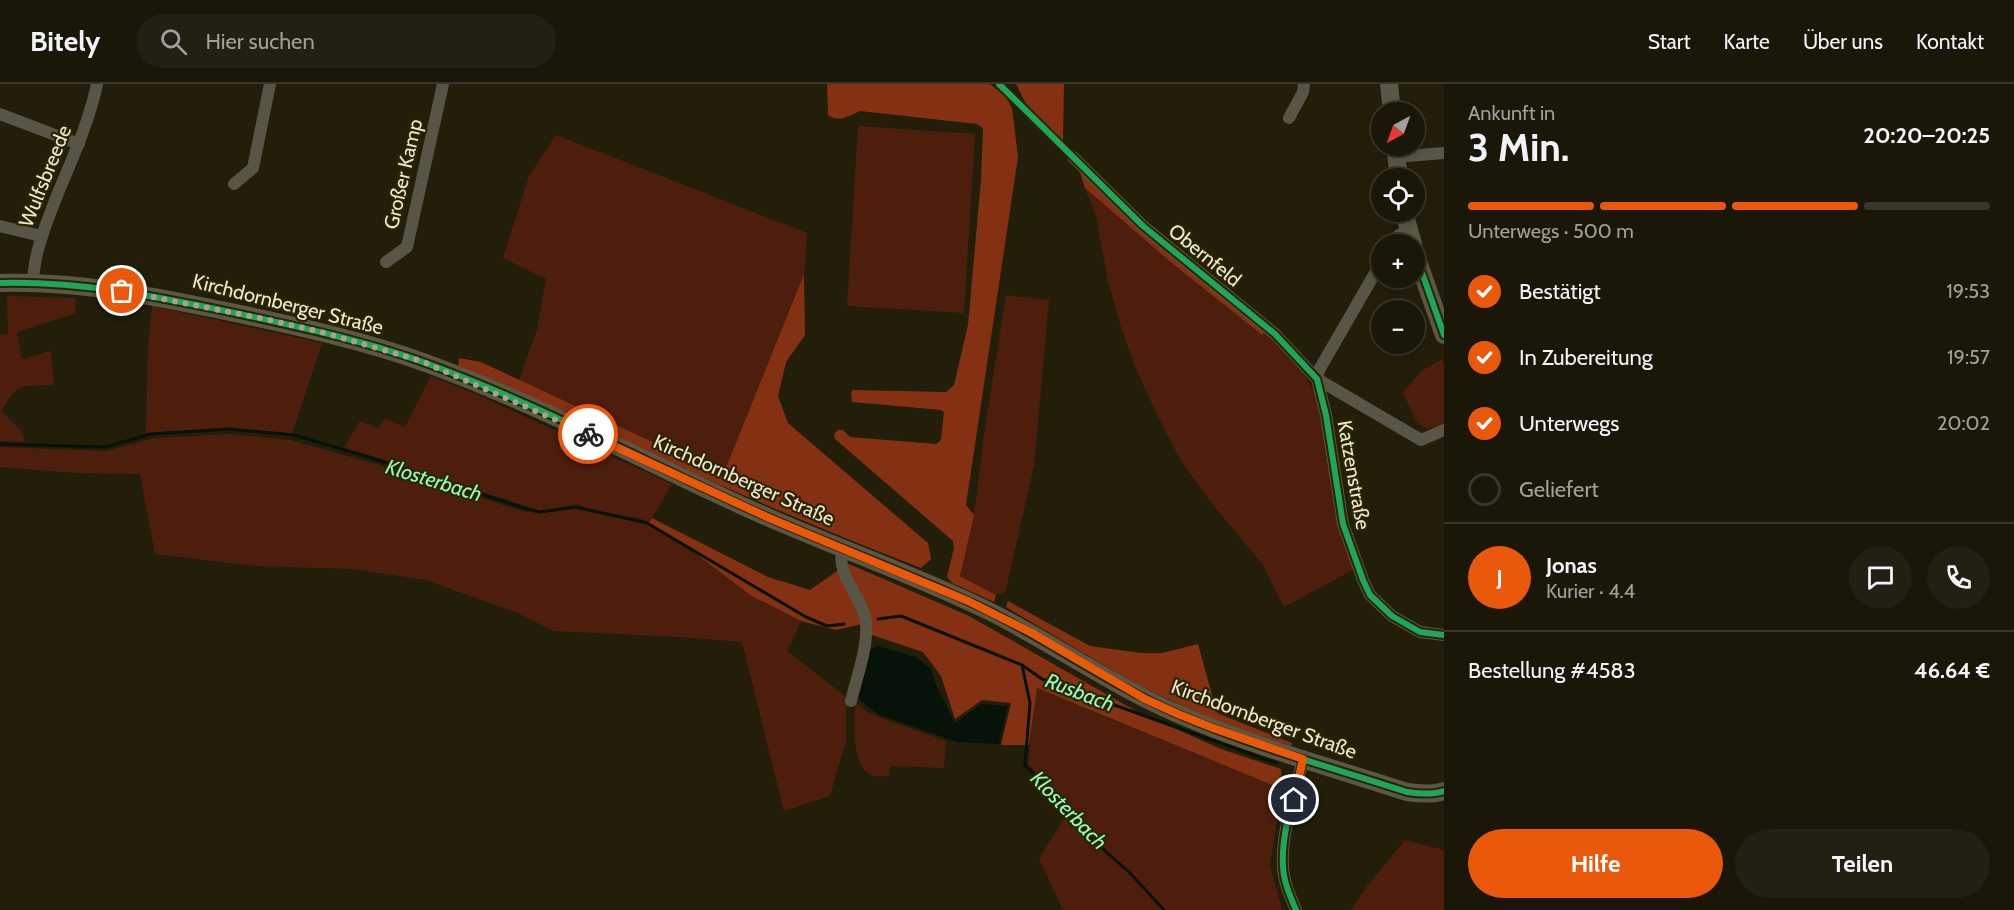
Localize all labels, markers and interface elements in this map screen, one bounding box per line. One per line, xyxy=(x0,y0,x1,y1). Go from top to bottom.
search box xyxy=(136,14,556,68)
text: Bitely xyxy=(30,24,100,58)
icon: search xyxy=(157,25,190,58)
text: Hier suchen xyxy=(205,28,315,55)
text: Start xyxy=(1648,29,1691,54)
text: Karte xyxy=(1724,29,1770,54)
text: Über uns xyxy=(1803,29,1883,54)
text: Kontakt xyxy=(1916,29,1984,54)
text: Ankunft in xyxy=(1468,101,1555,125)
north arrow xyxy=(1371,102,1425,156)
map controls xyxy=(1371,102,1425,354)
street label: Großer Kamp xyxy=(379,117,427,231)
street label: Wulfsbreede xyxy=(14,122,76,230)
text: 20:20–20:25 xyxy=(1863,122,1990,149)
text: 3 Min. xyxy=(1468,123,1569,171)
button: locate xyxy=(1371,168,1425,222)
street label: Obernfeld xyxy=(1164,218,1246,292)
text: Unterwegs · 500 m xyxy=(1468,219,1634,243)
button: + xyxy=(1371,234,1425,288)
pin xyxy=(96,265,147,316)
street label: Kirchdornberger Straße xyxy=(190,269,386,339)
icon: bag xyxy=(105,274,138,307)
icon: check xyxy=(1468,275,1501,308)
text: Bestätigt xyxy=(1519,278,1601,305)
text: 19:53 xyxy=(1946,279,1990,303)
button: − xyxy=(1371,300,1425,354)
icon: check xyxy=(1468,341,1501,374)
text: In Zubereitung xyxy=(1519,344,1653,371)
text: 19:57 xyxy=(1947,345,1990,369)
courier xyxy=(558,404,618,464)
icon: check xyxy=(1468,407,1501,440)
text: Unterwegs xyxy=(1519,410,1619,437)
text: 20:02 xyxy=(1937,411,1990,435)
icon: bike xyxy=(572,418,605,451)
street label: Katzenstraße xyxy=(1333,418,1375,532)
street label: Kirchdornberger Straße xyxy=(650,429,838,531)
water label: Klosterbach xyxy=(383,454,485,506)
text: Geliefert xyxy=(1519,476,1599,503)
button: chat xyxy=(1849,546,1912,609)
button: phone xyxy=(1927,546,1990,609)
text: Jonas xyxy=(1546,552,1597,579)
text: J xyxy=(1496,564,1503,591)
text: Kurier · 4.4 xyxy=(1546,579,1635,603)
text: Bestellung #4583 xyxy=(1468,657,1636,684)
text: 46.64 € xyxy=(1914,657,1990,684)
water label: Rusbach xyxy=(1042,667,1118,717)
street label: Kirchdornberger Straße xyxy=(1168,674,1360,764)
water label: Klosterbach xyxy=(1026,766,1112,854)
pin xyxy=(1268,774,1319,825)
icon: home xyxy=(1277,783,1310,816)
button: Hilfe xyxy=(1468,829,1723,898)
button: Teilen xyxy=(1735,829,1990,898)

